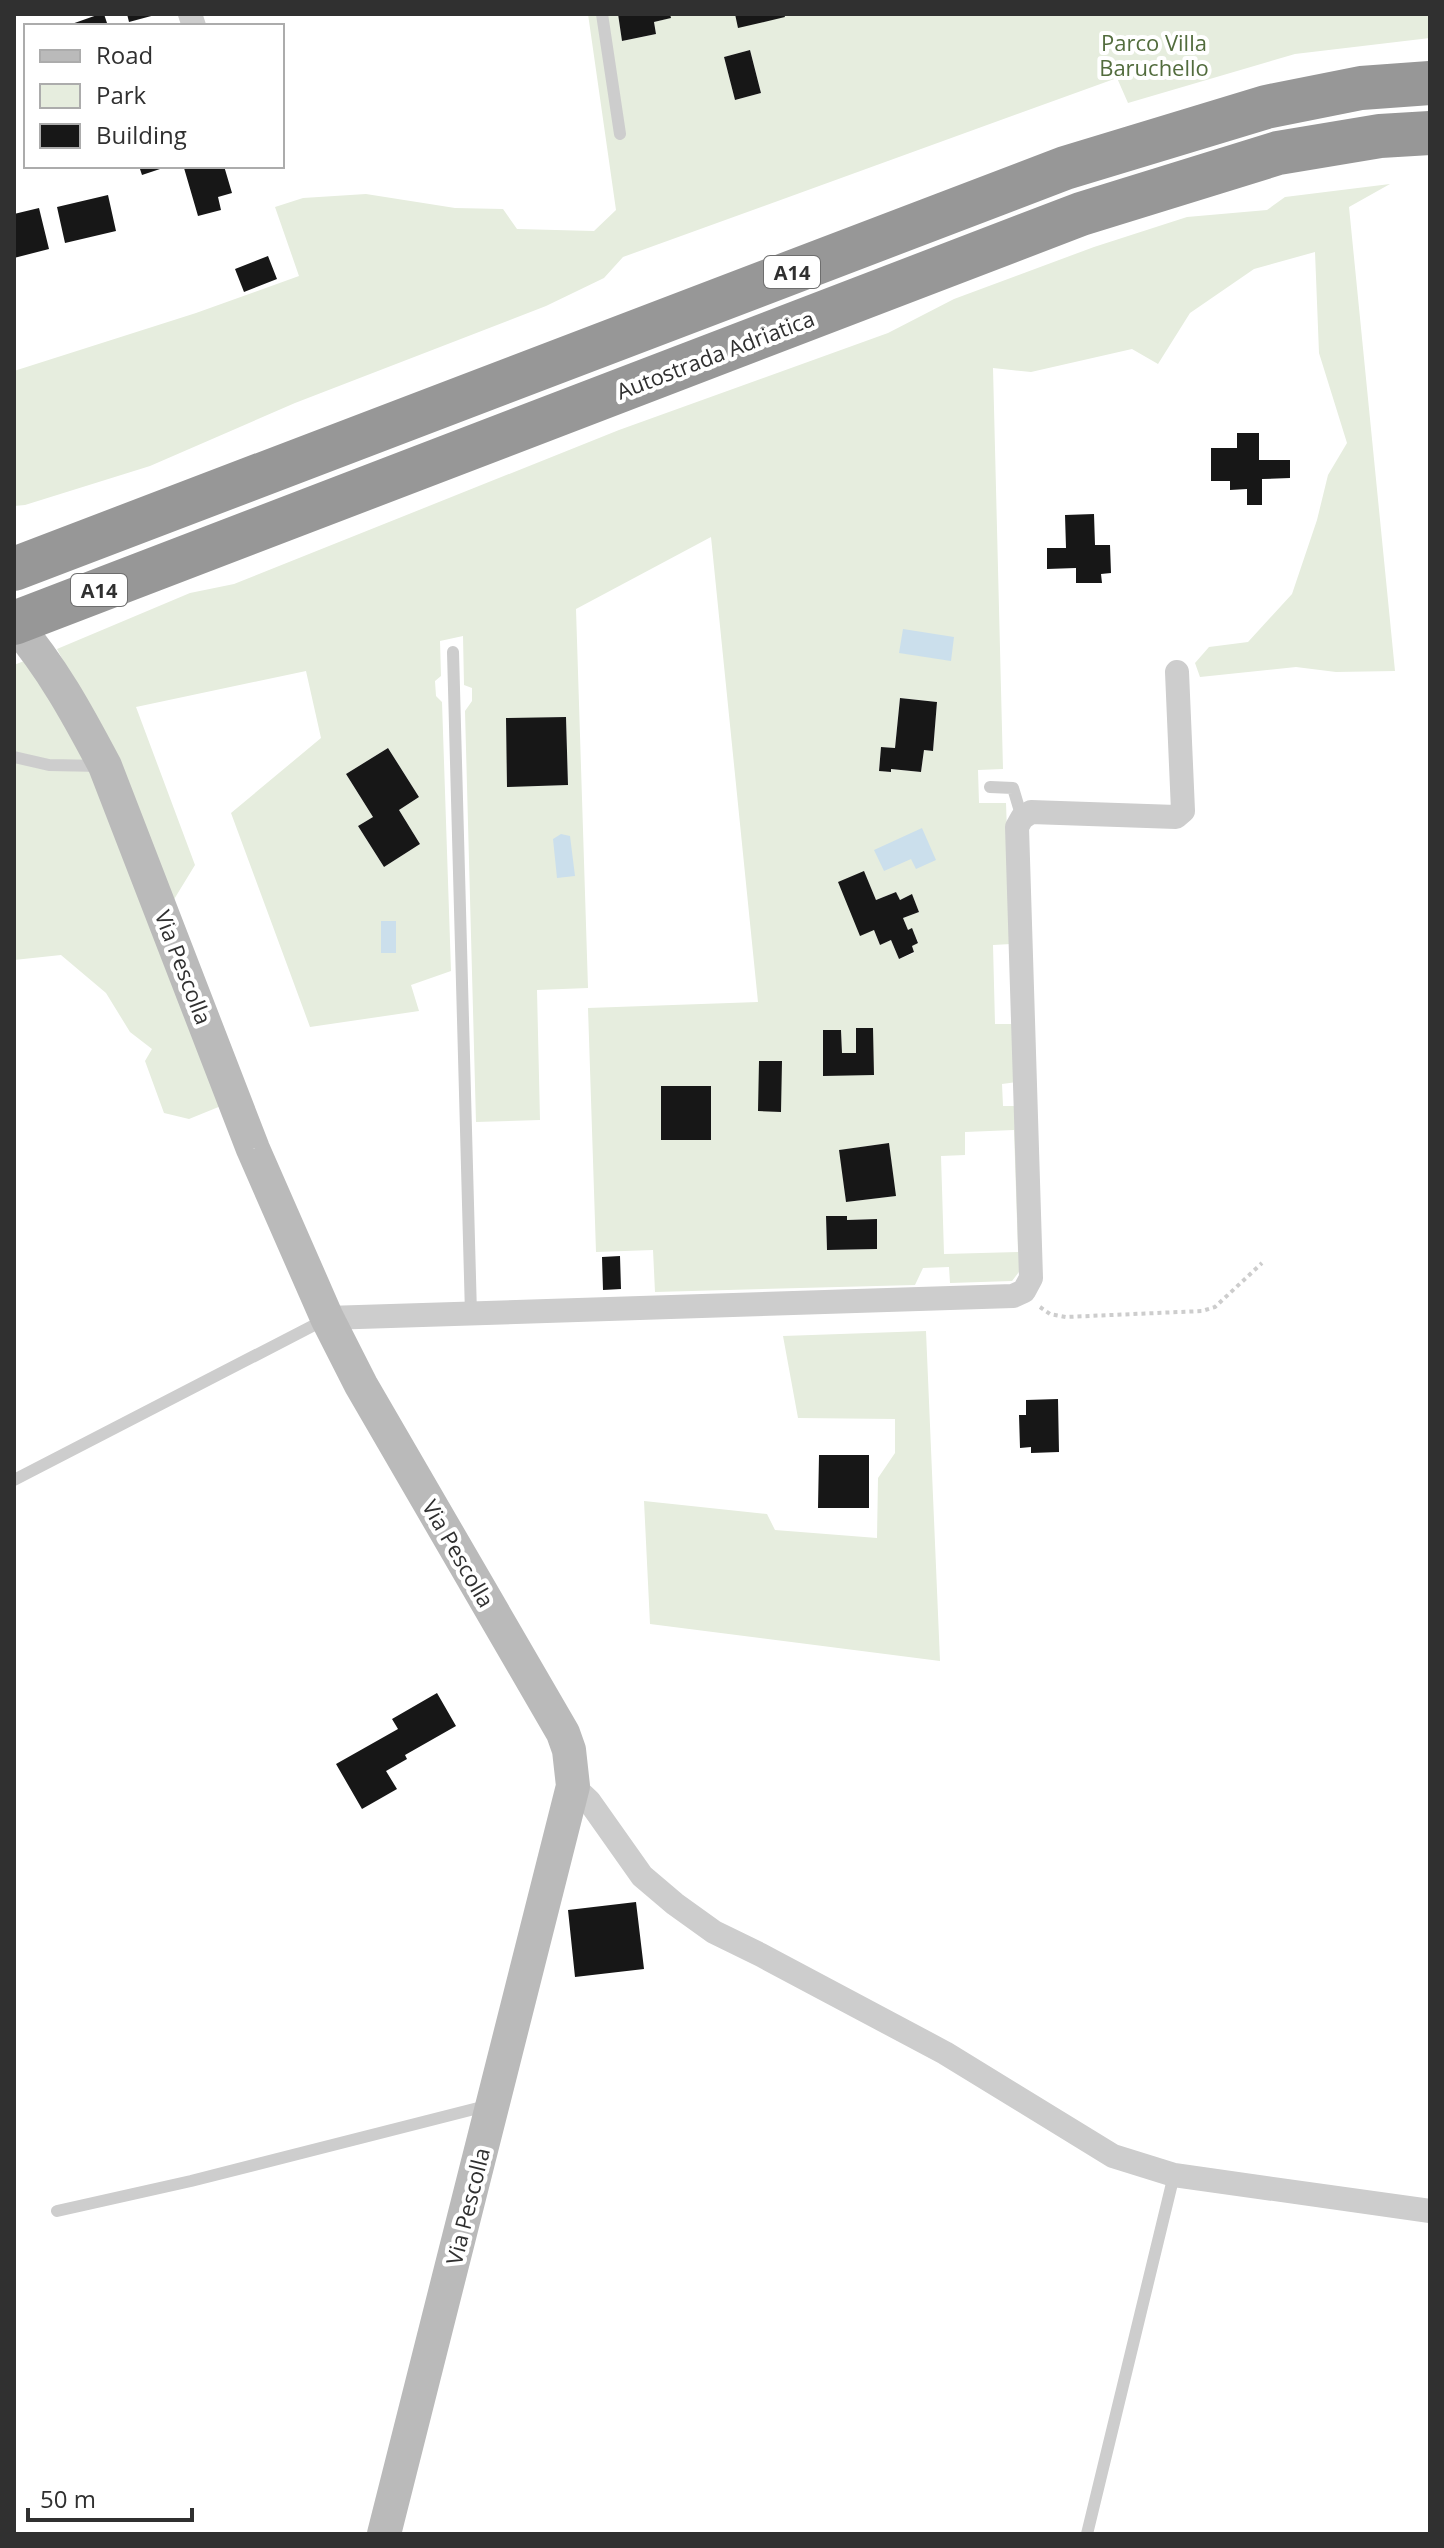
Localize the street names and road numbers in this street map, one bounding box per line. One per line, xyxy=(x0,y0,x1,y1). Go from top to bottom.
road number: A14 xyxy=(764,256,820,288)
street label: Autostrada Adriatica xyxy=(612,302,818,406)
road number: A14 xyxy=(71,574,127,606)
street label: Via Pescolla xyxy=(149,906,219,1028)
street label: Via Pescolla xyxy=(416,1494,502,1612)
street label: Via Pescolla xyxy=(438,2144,496,2268)

